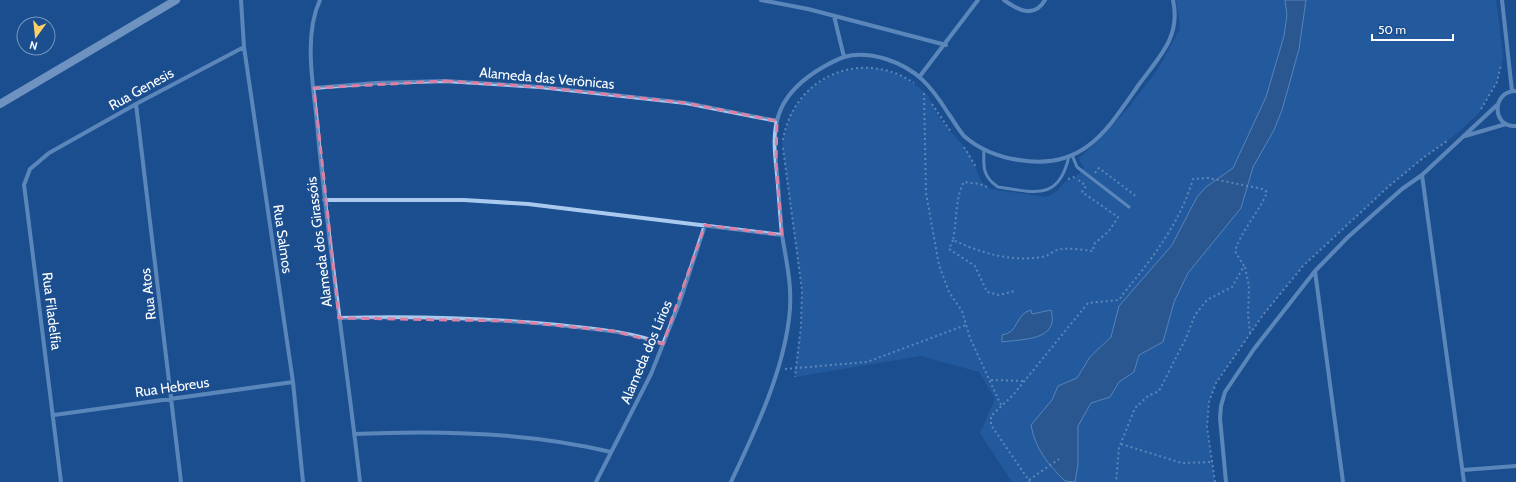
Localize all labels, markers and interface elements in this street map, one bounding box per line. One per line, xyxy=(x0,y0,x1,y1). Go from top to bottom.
north arrow xyxy=(16,16,56,56)
scale bar xyxy=(1372,16,1453,42)
text: 50 m xyxy=(1378,22,1406,37)
text: N xyxy=(28,38,39,53)
street label: Alameda das Verônicas xyxy=(479,63,615,93)
street label: Rua Genesis xyxy=(105,64,177,114)
street label: Alameda dos Girassóis xyxy=(302,175,336,308)
street label: Rua Salmos xyxy=(269,203,297,275)
street label: Rua Atos xyxy=(136,267,160,321)
street label: Rua Filadelfia xyxy=(38,271,66,351)
street label: Alameda dos Lírios xyxy=(616,297,676,407)
street label: Rua Hebreus xyxy=(134,373,210,401)

